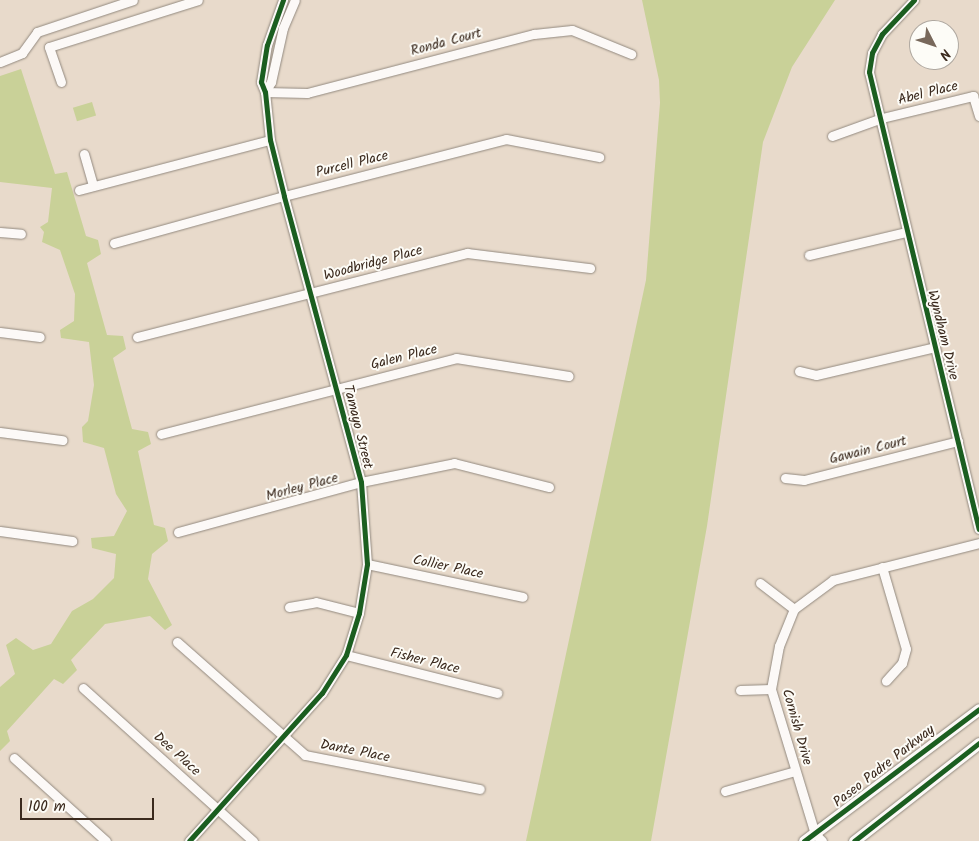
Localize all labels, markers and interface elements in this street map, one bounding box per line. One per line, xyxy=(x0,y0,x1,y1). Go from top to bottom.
north arrow xyxy=(909,20,959,70)
street label: Ronda Court xyxy=(409,24,483,60)
text: N xyxy=(933,44,956,65)
street label: Abel Place xyxy=(896,77,960,109)
street label: Purcell Place xyxy=(314,147,390,181)
street label: Woodbridge Place xyxy=(322,242,424,284)
street label: Wyndham Drive xyxy=(924,288,962,382)
street label: Galen Place xyxy=(369,341,439,373)
street label: Tamayo Street xyxy=(339,383,377,471)
street label: Gawain Court xyxy=(828,432,908,468)
street label: Morley Place xyxy=(264,469,340,505)
street label: Collier Place xyxy=(411,551,485,583)
street label: Fisher Place xyxy=(389,644,461,678)
street label: Cornish Drive xyxy=(778,687,816,767)
street label: Paseo Padre Parkway xyxy=(830,721,938,811)
street label: Dee Place xyxy=(150,729,204,779)
street label: Dante Place xyxy=(319,736,391,766)
scale bar xyxy=(22,788,156,820)
text: 100 m xyxy=(28,795,66,819)

